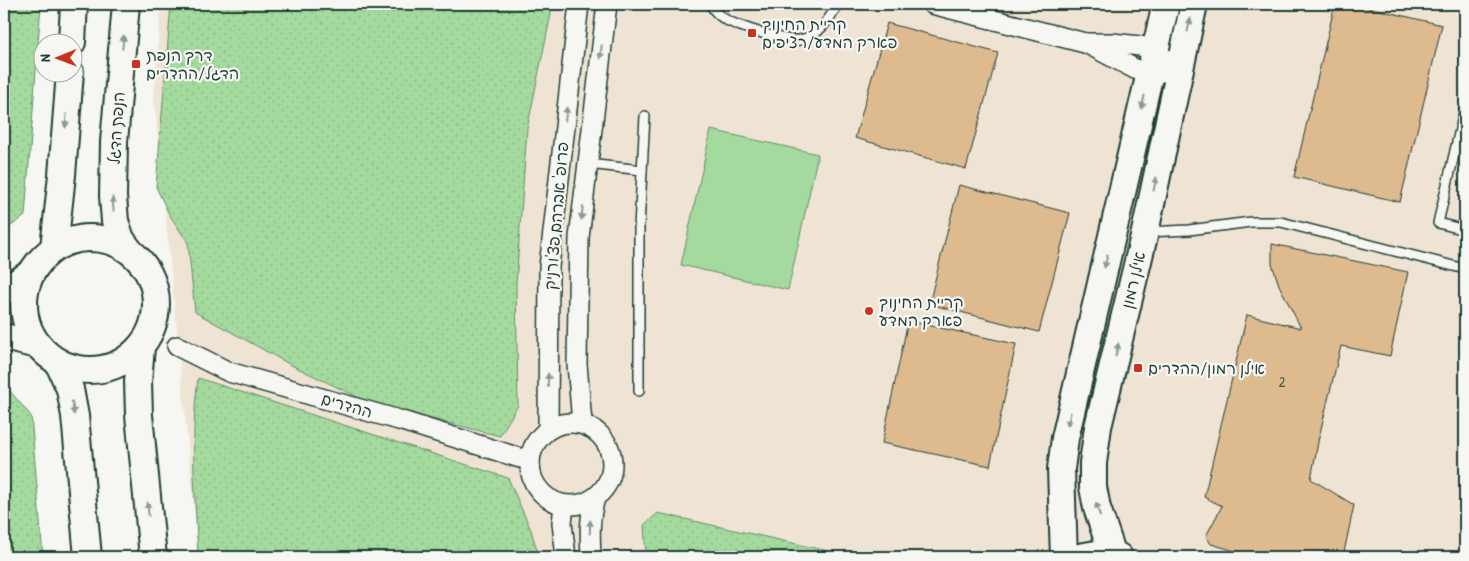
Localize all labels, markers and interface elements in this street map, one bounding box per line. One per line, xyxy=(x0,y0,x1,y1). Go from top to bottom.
place label: קריית החינוך פארק המדע/רציפים xyxy=(762,13,897,53)
one-way arrow xyxy=(1185,18,1193,33)
marker: קריית החינוך פארק המדע/רציפים xyxy=(746,27,758,39)
north arrow xyxy=(32,32,82,82)
one-way arrow xyxy=(119,34,127,50)
place label: דרך הנפת הדגל/ההדרים xyxy=(146,44,239,84)
one-way arrow xyxy=(596,44,604,60)
text: N xyxy=(35,54,54,62)
marker: דרך הנפת הדגל/ההדרים xyxy=(130,58,142,70)
street label: הנפת הדגל xyxy=(102,91,130,165)
one-way arrow xyxy=(1139,95,1147,110)
one-way arrow xyxy=(562,106,570,122)
one-way arrow xyxy=(62,113,70,129)
street label: פרופ' אברהם פצ'ורניק xyxy=(539,141,573,291)
one-way arrow xyxy=(1151,175,1159,191)
one-way arrow xyxy=(109,196,117,212)
one-way arrow xyxy=(578,206,586,222)
street label: אילן רמון xyxy=(1116,249,1150,311)
one-way arrow xyxy=(1102,253,1110,268)
place label: קריית החינוך פארק המדע xyxy=(879,291,964,331)
marker: קריית החינוך פארק המדע xyxy=(863,305,875,317)
one-way arrow xyxy=(1113,342,1121,357)
place label: אילן רמון/ההדרים xyxy=(1148,357,1265,379)
marker: אילן רמון/ההדרים xyxy=(1132,362,1144,374)
one-way arrow xyxy=(544,372,552,388)
house number: 2 xyxy=(1279,372,1286,391)
street label: ההדרים xyxy=(319,387,375,423)
one-way arrow xyxy=(70,400,78,416)
one-way arrow xyxy=(1065,411,1073,426)
one-way arrow xyxy=(144,500,152,516)
one-way arrow xyxy=(1093,502,1101,517)
one-way arrow xyxy=(586,519,594,535)

